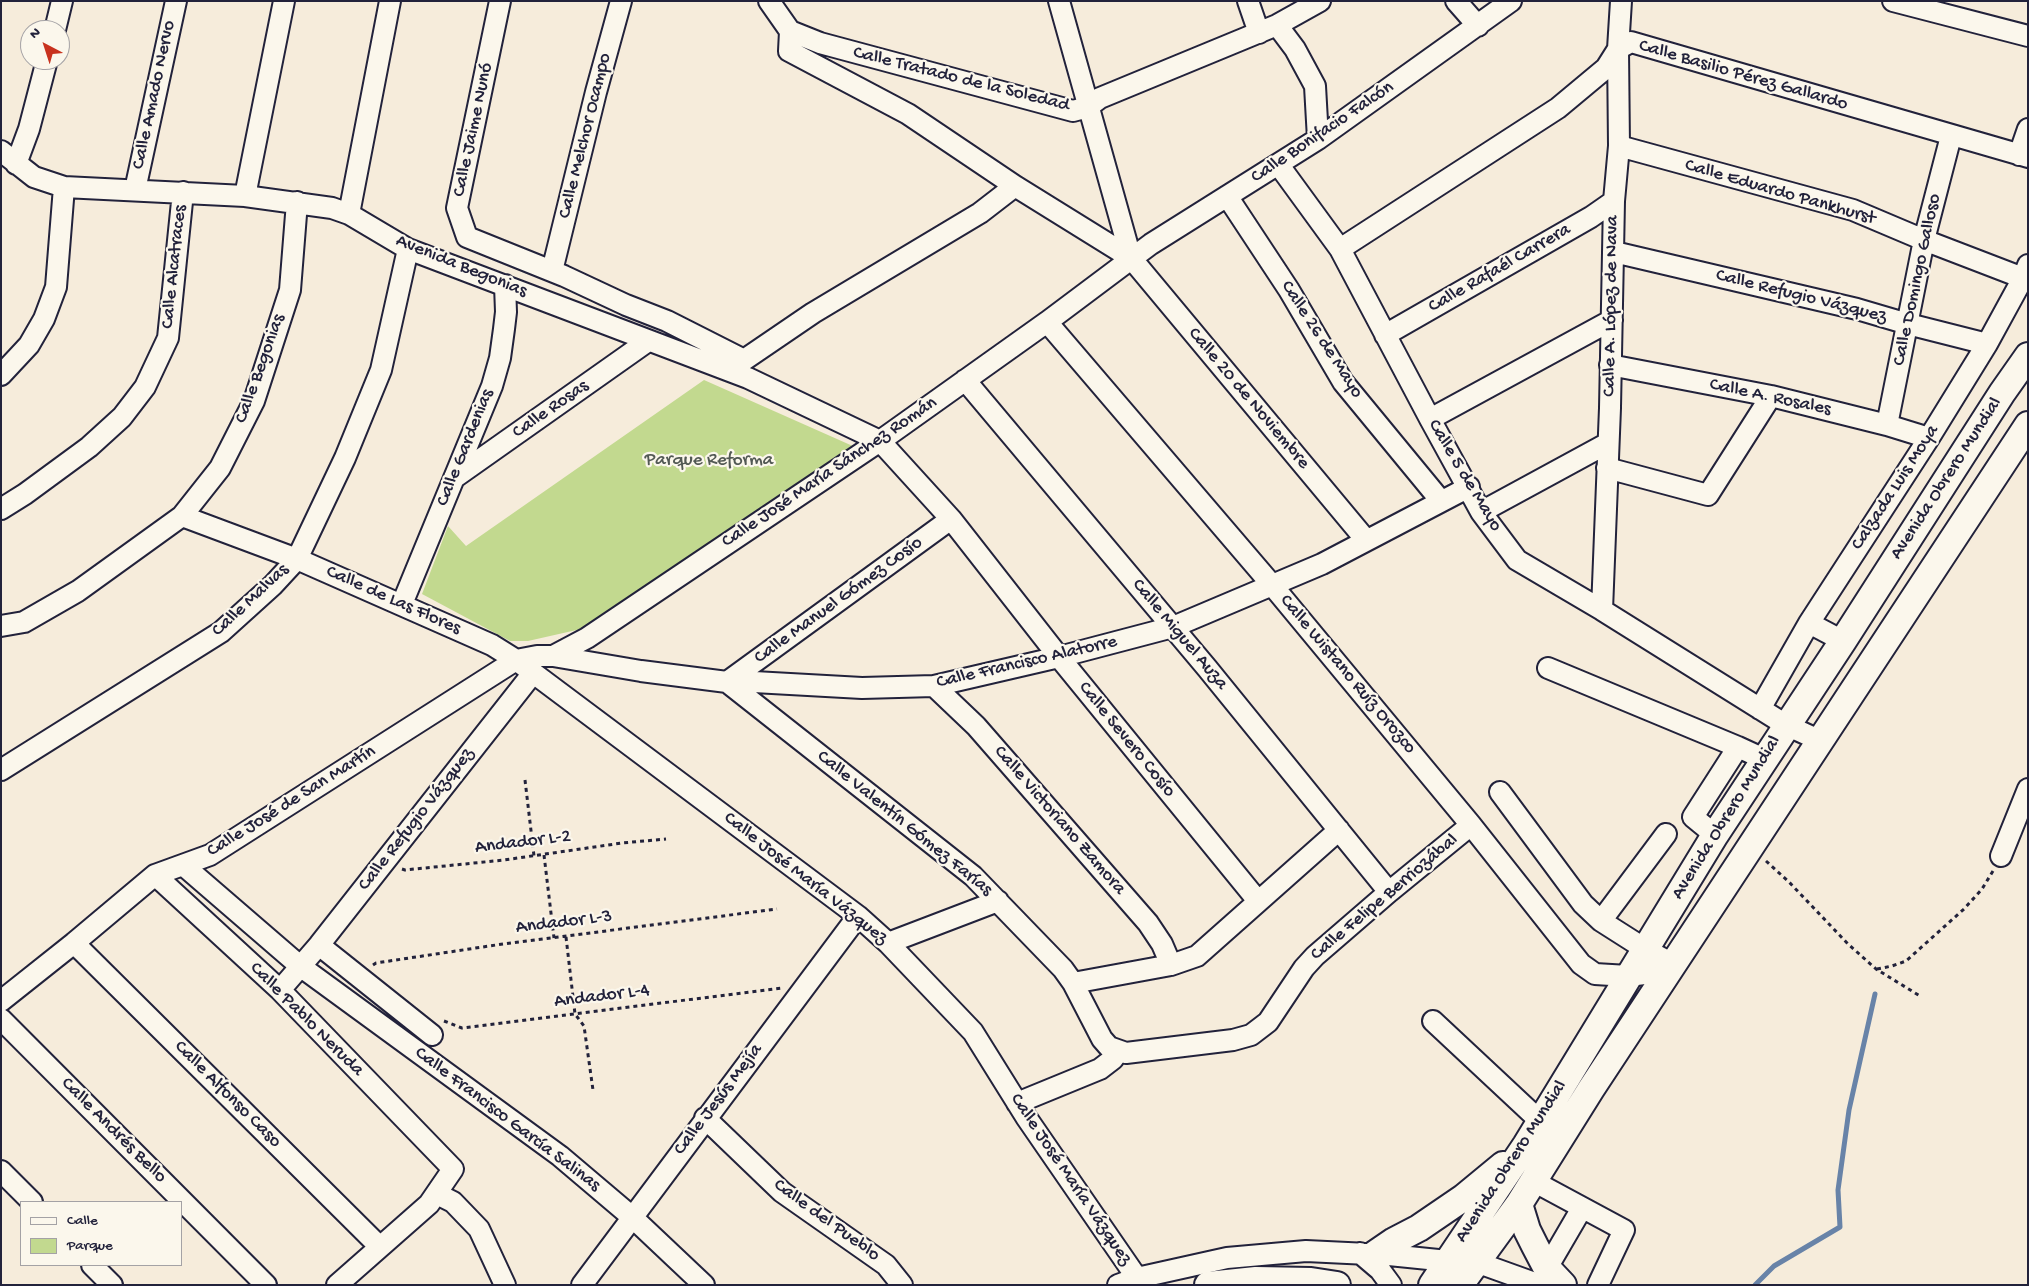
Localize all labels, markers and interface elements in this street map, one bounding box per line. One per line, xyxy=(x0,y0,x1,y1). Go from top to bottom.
street label: Calle Amado Nervo xyxy=(128,19,182,171)
north arrow xyxy=(20,20,70,70)
text: N xyxy=(27,24,45,43)
street label: Calle Basilio Pérez Gallardo xyxy=(1636,35,1850,117)
street label: Calle Tratado de la Soledad xyxy=(851,42,1071,118)
street label: Calle Melchor Ocampo xyxy=(554,51,618,221)
street label: Calle Jaime Nunó xyxy=(449,61,499,199)
street label: Calle Bonifacio Falcón xyxy=(1247,77,1399,189)
street label: Calle Eduardo Pankhurst xyxy=(1682,155,1878,231)
street label: Calle Domingo Galloso xyxy=(1889,192,1947,368)
street label: Calle Alcatraces xyxy=(157,204,193,330)
street label: Calle A. López de Nava xyxy=(1599,215,1625,397)
street label: Calle Rafaél Carrera xyxy=(1425,219,1575,319)
street label: Avenida Begonias xyxy=(392,230,530,304)
street label: Calle Refugio Vázquez xyxy=(1713,265,1889,329)
street label: Calle 26 de Mayo xyxy=(1275,277,1367,403)
street label: Calle Begonias xyxy=(231,311,291,427)
street label: Calle 20 de Noviembre xyxy=(1182,323,1314,475)
street label: Calle A. Rosales xyxy=(1707,374,1833,422)
street label: Calle Rosas xyxy=(508,375,594,445)
street label: Calle Gardenias xyxy=(432,386,500,510)
street label: Calle José María Sánchez Román xyxy=(718,392,942,554)
street label: Avenida Obrero Mundial xyxy=(1886,394,2008,564)
street label: Calle 5 de Mayo xyxy=(1422,416,1506,536)
street label: Calzada Luis Moya xyxy=(1847,421,1945,555)
park label: Parque Reforma xyxy=(645,450,773,472)
street label: Calle Manuel Gómez Cosío xyxy=(750,532,928,670)
street label: Calle Malvas xyxy=(208,559,294,643)
street label: Calle de Las Flores xyxy=(322,561,464,641)
street label: Calle Miguel Auza xyxy=(1126,575,1232,695)
street label: Calle Wistano Ruíz Orozco xyxy=(1274,591,1420,759)
street label: Calle Francisco Alatorre xyxy=(934,631,1120,695)
street label: Calle Severo Cosío xyxy=(1072,677,1180,803)
street label: Avenida Obrero Mundial xyxy=(1667,732,1787,904)
street label: Calle José de San Martín xyxy=(204,741,380,863)
street label: Calle Victoriano Zamora xyxy=(988,742,1130,900)
street label: Calle Refugio Vázquez xyxy=(354,744,480,896)
street label: Calle Valentín Gómez Farías xyxy=(811,746,997,902)
street label: Calle José María Vázquez xyxy=(718,808,892,950)
street label: Andador L-2 xyxy=(474,826,572,860)
street label: Calle Felipe Berriozábal xyxy=(1307,830,1463,966)
street label: Andador L-3 xyxy=(515,906,613,940)
street label: Calle Pablo Neruda xyxy=(244,958,368,1082)
street label: Andador L-4 xyxy=(553,980,651,1014)
street label: Calle Alfonso Caso xyxy=(168,1036,286,1154)
street label: Calle Jesús Mejía xyxy=(670,1040,768,1160)
street label: Calle Francisco García Salinas xyxy=(409,1043,605,1197)
street label: Calle Andrés Bello xyxy=(55,1073,171,1189)
street label: Avenida Obrero Mundial xyxy=(1451,1077,1573,1247)
street label: Calle José María Vázquez xyxy=(1004,1090,1136,1270)
street label: Calle del Pueblo xyxy=(768,1175,884,1267)
legend xyxy=(20,1201,182,1266)
text: Calle xyxy=(67,1212,98,1230)
text: Parque xyxy=(67,1237,113,1255)

